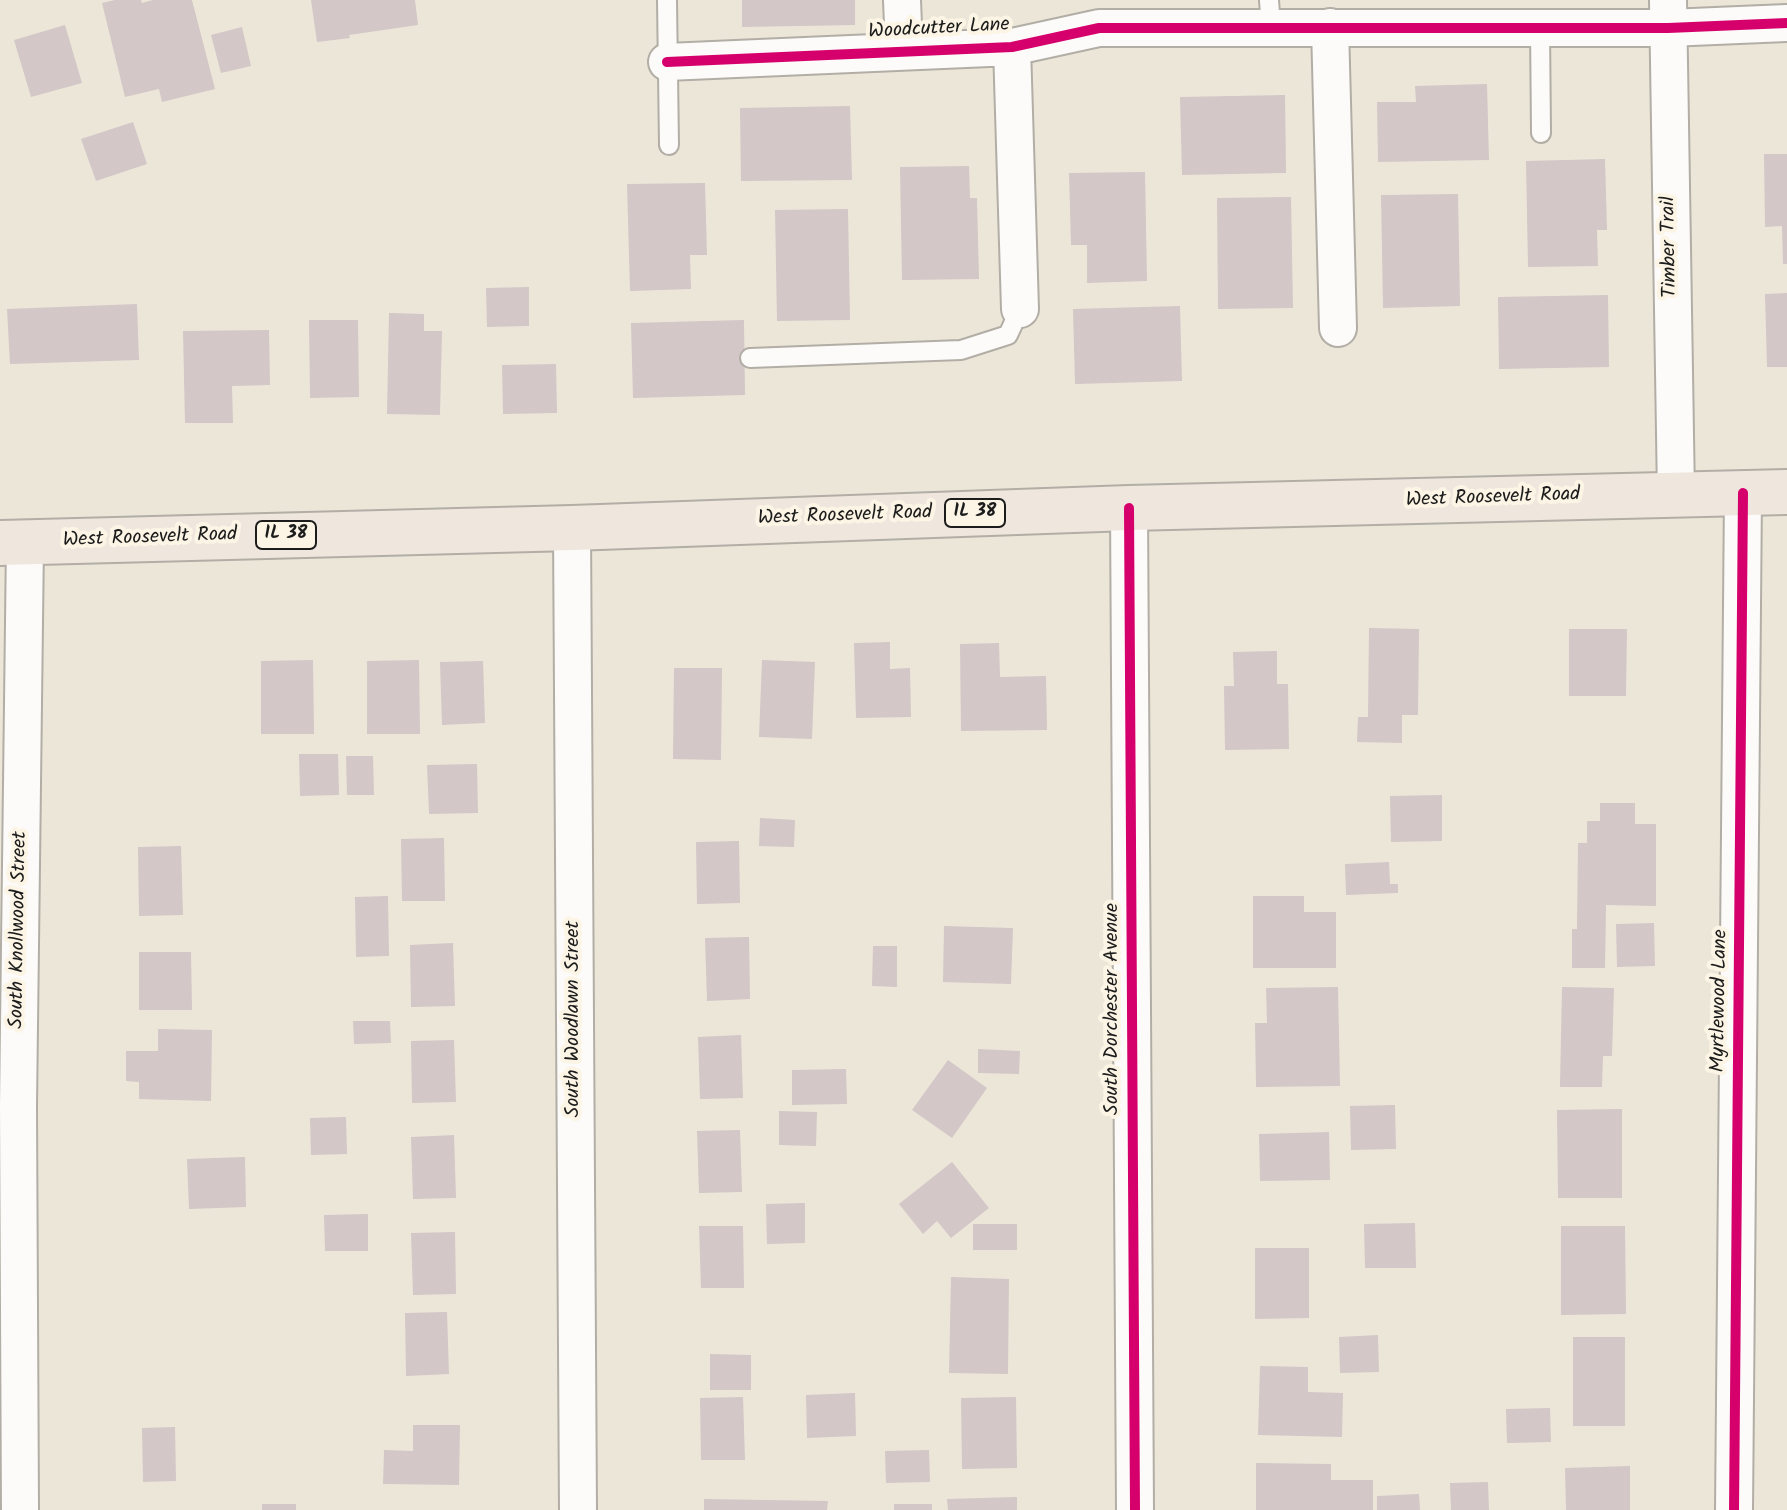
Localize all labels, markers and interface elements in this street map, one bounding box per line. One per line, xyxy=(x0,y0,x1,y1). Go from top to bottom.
street label: Woodcutter Lane xyxy=(868,14,1010,46)
street label: Timber Trail xyxy=(1658,196,1684,298)
street label: West Roosevelt Road xyxy=(1405,484,1581,514)
road number: IL 38 xyxy=(945,499,1005,527)
street label: West Roosevelt Road xyxy=(757,502,933,532)
road number: IL 38 xyxy=(256,521,316,549)
street label: West Roosevelt Road xyxy=(62,524,238,554)
street label: South Knollwood Street xyxy=(6,831,34,1029)
street label: South Dorchester Avenue xyxy=(1102,903,1126,1115)
street label: South Woodlawn Street xyxy=(563,921,587,1117)
street label: Myrtlewood Lane xyxy=(1708,929,1734,1073)

